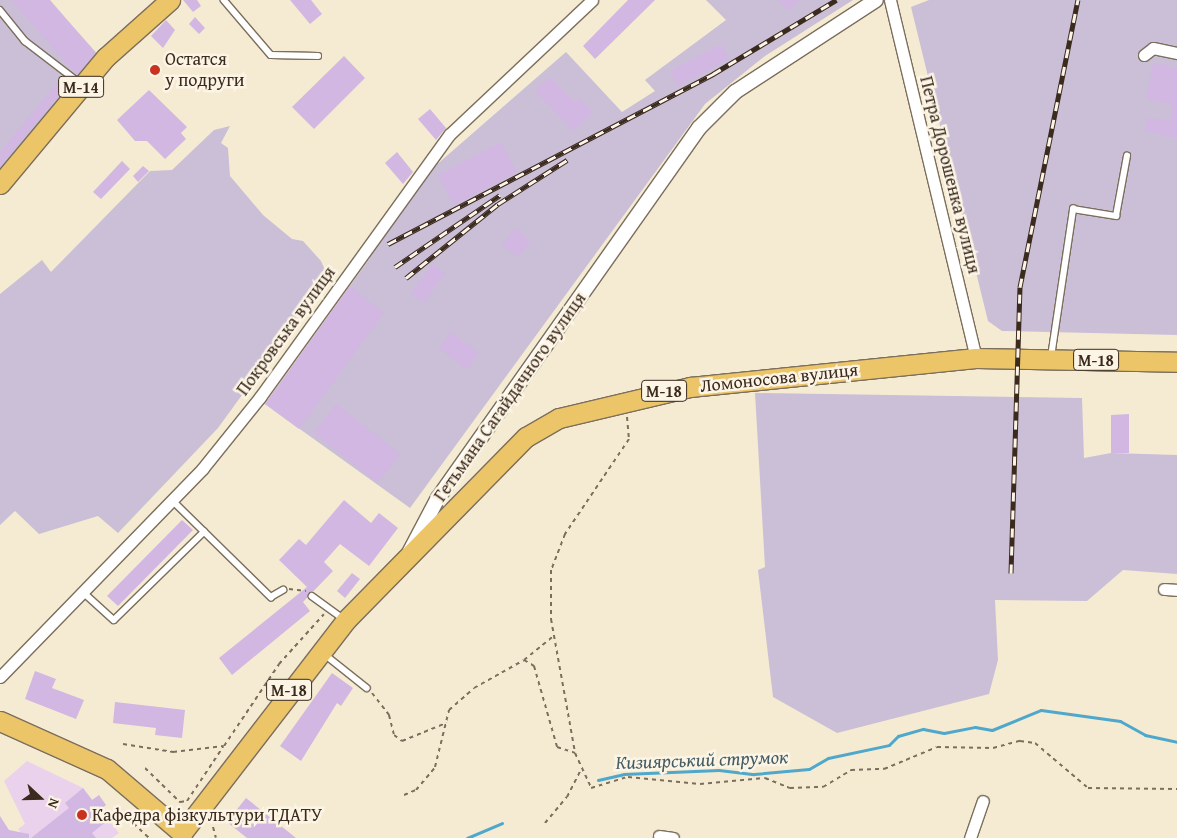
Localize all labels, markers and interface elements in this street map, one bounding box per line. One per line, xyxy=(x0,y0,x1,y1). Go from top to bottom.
place label: Остатся у подруги xyxy=(165,49,244,92)
marker: Остатся у подруги xyxy=(149,64,161,76)
road number: М-14 xyxy=(57,74,105,100)
street label: Петра Дорошенка вулиця xyxy=(915,74,985,276)
street label: Покровська вулиця xyxy=(232,262,340,400)
street label: Гетьмана Сагайдачного вулиця xyxy=(429,288,591,506)
road number: М-18 xyxy=(1072,346,1120,374)
street label: Ломоносова вулиця xyxy=(699,359,859,397)
road number: М-18 xyxy=(640,378,688,404)
road number: М-18 xyxy=(265,676,313,704)
water label: Кизиярський струмок xyxy=(615,746,789,774)
north arrow xyxy=(15,773,65,823)
text: N xyxy=(43,795,65,811)
place label: Кафедра фізкультури ТДАТУ xyxy=(92,804,322,826)
marker: Кафедра фізкультури ТДАТУ xyxy=(76,809,88,821)

